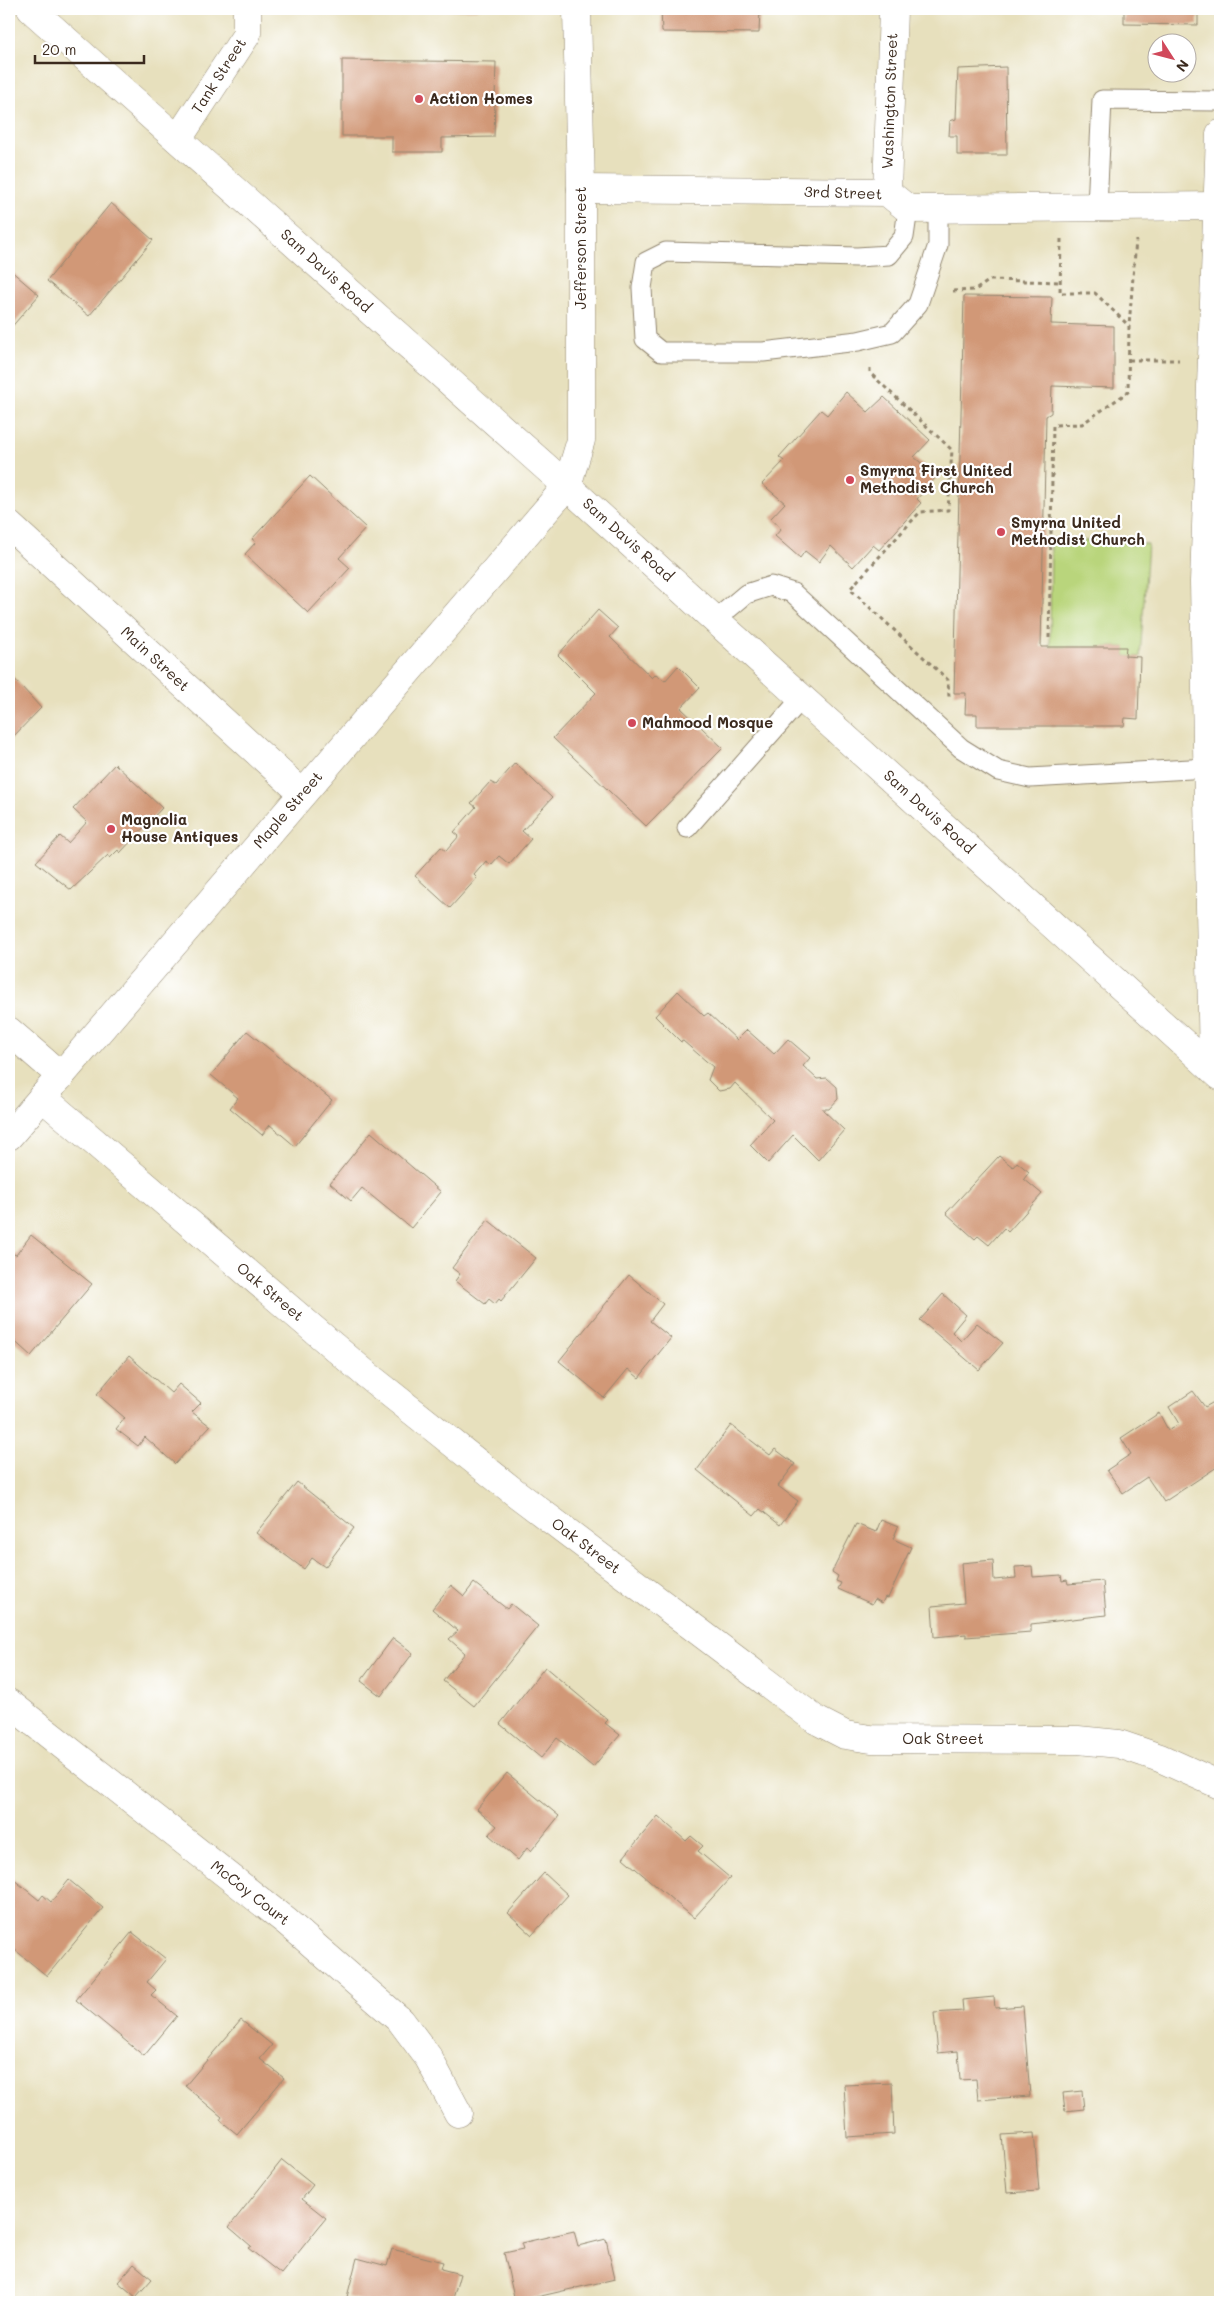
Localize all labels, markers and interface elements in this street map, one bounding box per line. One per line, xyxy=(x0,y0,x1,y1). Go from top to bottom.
scale bar xyxy=(35,32,144,64)
north arrow xyxy=(1146,32,1196,82)
street label: Washington Street xyxy=(877,33,901,169)
street label: Tank Street xyxy=(186,34,250,117)
text: 20 m xyxy=(42,39,76,59)
text: N xyxy=(1172,56,1194,76)
place label: Action Homes xyxy=(429,88,533,108)
marker: Action Homes xyxy=(413,93,425,105)
street label: 3rd Street xyxy=(804,181,883,203)
street label: Jefferson Street xyxy=(570,186,590,310)
street label: Sam Davis Road xyxy=(277,224,377,317)
place label: Smyrna First United Methodist Church xyxy=(860,460,1012,497)
marker: Smyrna First United Methodist Church xyxy=(844,474,856,486)
street label: Sam Davis Road xyxy=(579,493,679,586)
place label: Smyrna United Methodist Church xyxy=(1011,512,1145,549)
marker: Smyrna United Methodist Church xyxy=(995,526,1007,538)
street label: Main Street xyxy=(117,621,194,695)
place label: Mahmood Mosque xyxy=(642,712,773,732)
marker: Mahmood Mosque xyxy=(626,717,638,729)
street label: Sam Davis Road xyxy=(880,765,980,858)
street label: Maple Street xyxy=(248,766,326,852)
place label: Magnolia House Antiques xyxy=(121,809,238,846)
marker: Magnolia House Antiques xyxy=(105,823,117,835)
street label: Oak Street xyxy=(233,1257,308,1325)
street label: Oak Street xyxy=(548,1513,625,1578)
street label: Oak Street xyxy=(902,1728,984,1748)
street label: McCoy Court xyxy=(207,1855,294,1929)

